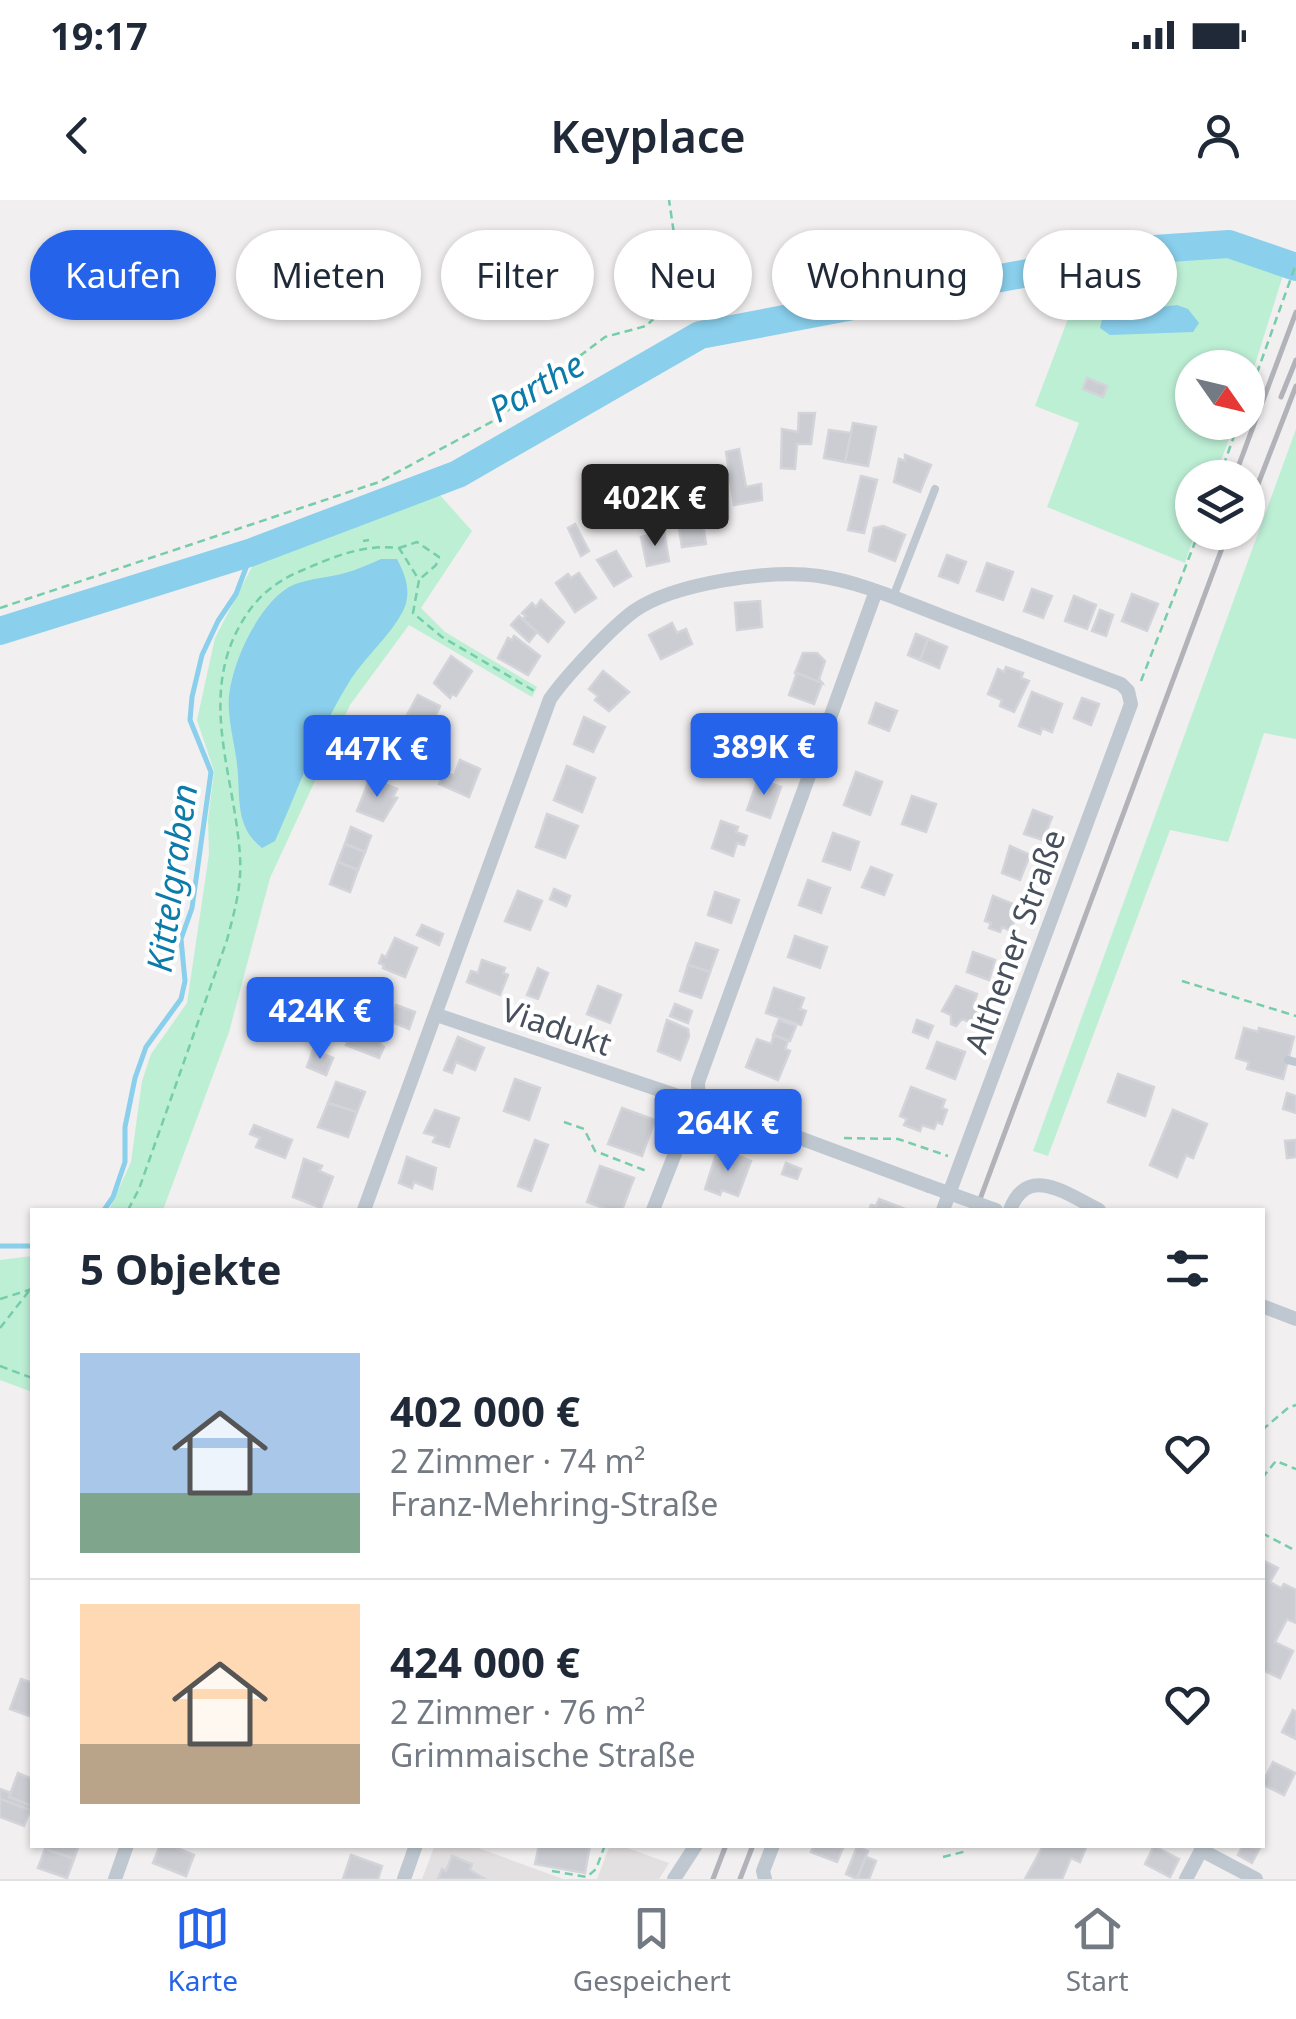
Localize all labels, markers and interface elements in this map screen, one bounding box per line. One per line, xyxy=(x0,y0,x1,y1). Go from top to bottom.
text: 19:17 xyxy=(50,9,148,61)
text: Keyplace xyxy=(550,105,746,166)
icon: back xyxy=(50,108,105,163)
icon: person xyxy=(1191,108,1246,163)
chip: Kaufen xyxy=(30,230,216,320)
chip: Mieten xyxy=(236,230,421,320)
chip: Filter xyxy=(441,230,594,320)
chip: Neu xyxy=(614,230,752,320)
chip: Wohnung xyxy=(772,230,1003,320)
chip: Haus xyxy=(1023,230,1177,320)
water label: Parthe xyxy=(480,340,592,432)
north arrow xyxy=(1175,350,1265,440)
map controls xyxy=(1175,350,1265,550)
button: layers xyxy=(1175,460,1265,550)
pin: 402K € xyxy=(574,464,736,549)
text: 402K € xyxy=(604,475,706,518)
pin: 389K € xyxy=(683,713,845,798)
pin: 447K € xyxy=(296,715,458,800)
text: 389K € xyxy=(713,724,815,767)
text: 447K € xyxy=(326,726,428,769)
water label: Kittelgraben xyxy=(135,781,207,975)
street label: Althener Straße xyxy=(954,823,1074,1059)
pin: 424K € xyxy=(239,977,401,1062)
street label: Viadukt xyxy=(496,987,618,1065)
text: 424K € xyxy=(269,988,371,1031)
pin: 264K € xyxy=(647,1089,809,1174)
text: 264K € xyxy=(677,1100,779,1143)
text: 5 Objekte xyxy=(80,1240,282,1297)
icon: filters xyxy=(1160,1241,1215,1296)
text: 402 000 € xyxy=(390,1382,580,1439)
icon: home xyxy=(160,1393,280,1513)
icon: heart xyxy=(1160,1426,1215,1481)
text: 2 Zimmer · 74 m² xyxy=(390,1439,646,1482)
text: Franz-Mehring-Straße xyxy=(390,1482,718,1525)
text: 424 000 € xyxy=(390,1633,580,1690)
icon: home xyxy=(160,1644,280,1764)
icon: heart xyxy=(1160,1677,1215,1732)
text: 2 Zimmer · 76 m² xyxy=(390,1690,646,1733)
text: Grimmaische Straße xyxy=(390,1733,696,1776)
tab: Karte xyxy=(167,1901,238,1999)
tab: Gespeichert xyxy=(573,1901,731,1999)
tab: Start xyxy=(1066,1901,1129,1999)

